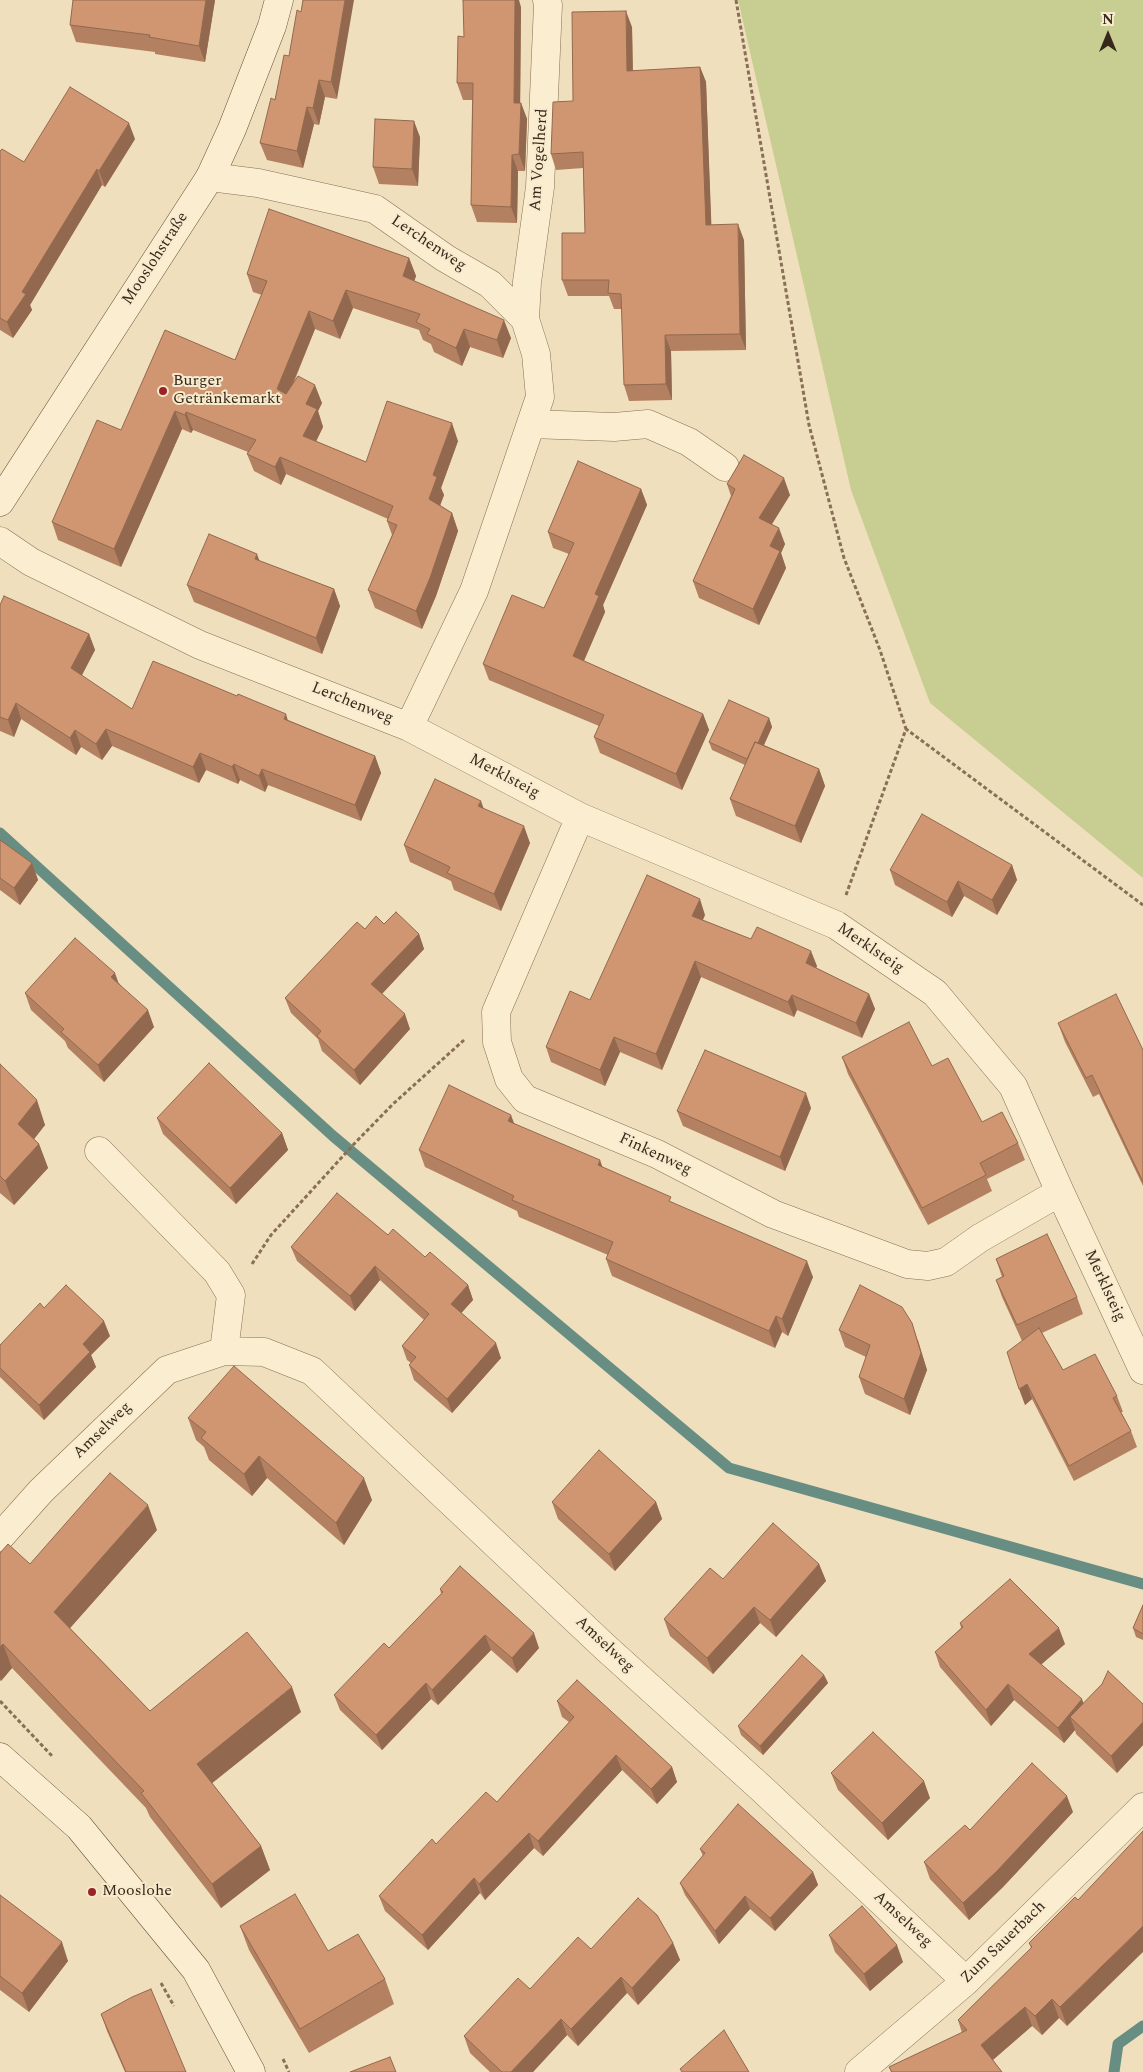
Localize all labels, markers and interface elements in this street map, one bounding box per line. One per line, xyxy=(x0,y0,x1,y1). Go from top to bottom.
text: N xyxy=(1102,9,1114,30)
north arrow xyxy=(1083,10,1133,60)
street label: Am Vogelherd xyxy=(527,108,553,212)
street label: Mooslohstraße xyxy=(119,209,193,309)
street label: Lerchenweg xyxy=(387,212,469,276)
place label: Burger Getränkemarkt xyxy=(173,372,281,410)
marker: Burger Getränkemarkt xyxy=(157,385,169,397)
street label: Lerchenweg xyxy=(308,679,396,729)
street label: Merklsteig xyxy=(466,750,542,804)
street label: Merklsteig xyxy=(833,920,907,978)
street label: Finkenweg xyxy=(616,1130,694,1180)
street label: Merklsteig xyxy=(1079,1247,1129,1325)
street label: Amselweg xyxy=(70,1399,136,1463)
street label: Amselweg xyxy=(571,1613,637,1677)
place label: Mooslohe xyxy=(102,1882,172,1902)
marker: Mooslohe xyxy=(86,1886,98,1898)
street label: Amselweg xyxy=(869,1888,935,1952)
street label: Zum Sauerbach xyxy=(958,1898,1050,1988)

